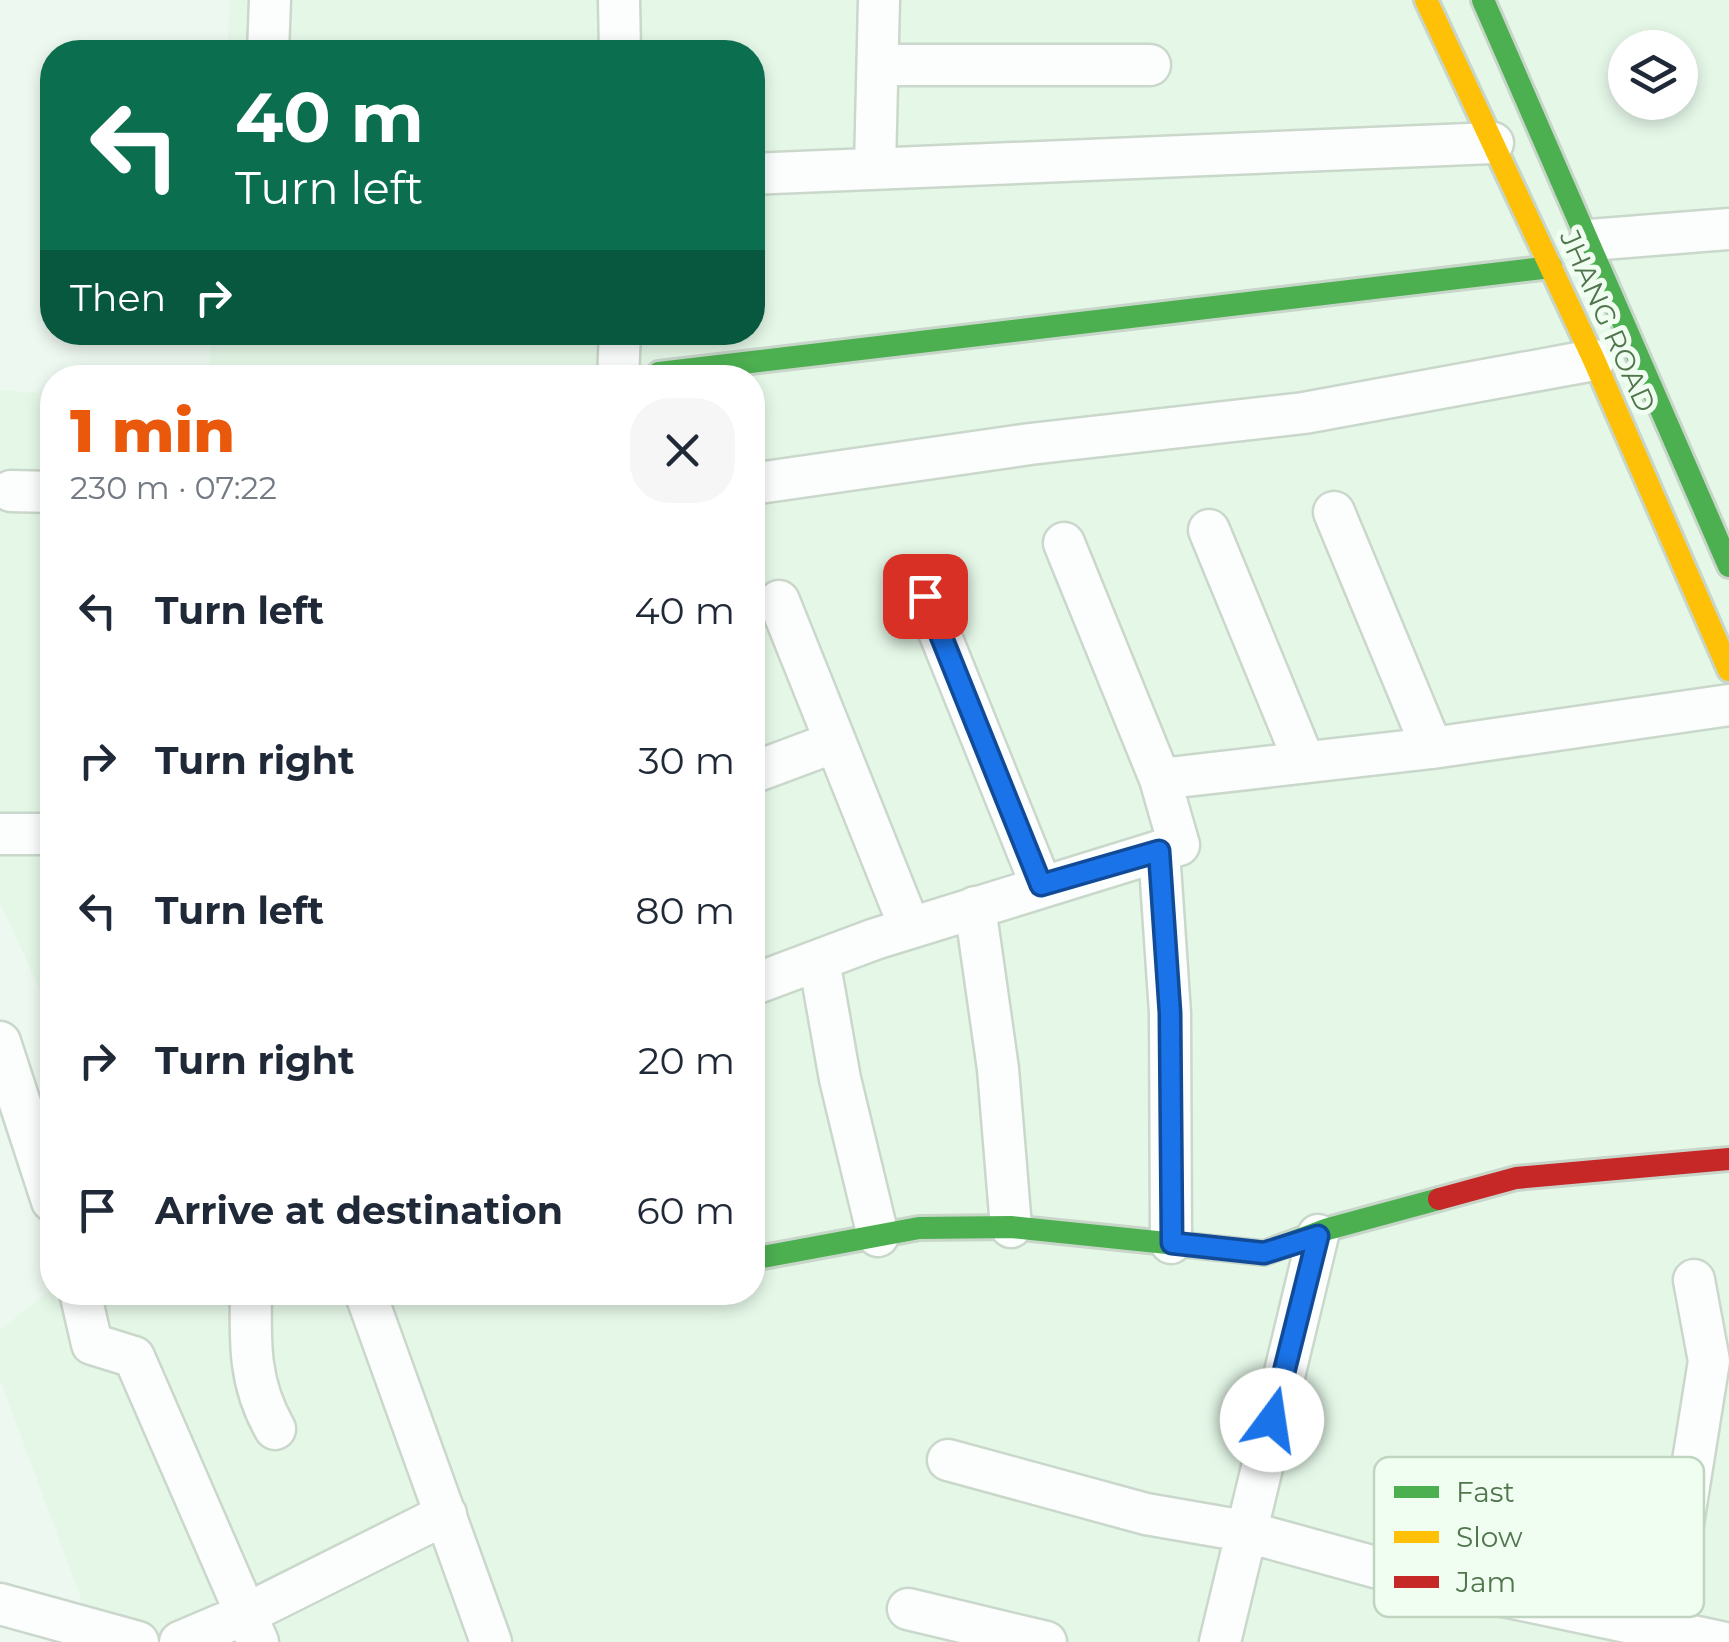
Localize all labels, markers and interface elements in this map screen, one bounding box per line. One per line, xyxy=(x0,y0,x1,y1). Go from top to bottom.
map controls xyxy=(1608,30,1698,120)
button: layers xyxy=(1608,30,1698,120)
text: 40 m xyxy=(235,74,424,160)
icon: left xyxy=(70,80,200,210)
text: Turn left xyxy=(235,160,423,215)
street label: JHANG ROAD xyxy=(1552,224,1663,417)
icon: right xyxy=(186,270,241,325)
text: Then xyxy=(70,274,166,321)
text: 1 min xyxy=(70,394,235,467)
button: close xyxy=(630,398,735,503)
text: 230 m · 07:22 xyxy=(70,468,277,507)
pin xyxy=(883,554,968,639)
icon: arrive xyxy=(898,569,953,624)
icon: left xyxy=(70,583,125,638)
text: Turn left xyxy=(155,587,324,634)
text: 40 m xyxy=(634,587,735,634)
icon: right xyxy=(70,733,125,788)
text: Turn right xyxy=(155,737,354,784)
text: 30 m xyxy=(638,737,735,784)
icon: left xyxy=(70,883,125,938)
text: Turn left xyxy=(155,887,324,934)
text: 80 m xyxy=(635,887,735,934)
icon: right xyxy=(70,1033,125,1088)
text: Turn right xyxy=(155,1037,354,1084)
text: 20 m xyxy=(638,1037,735,1084)
icon: arrive xyxy=(70,1183,125,1238)
text: Arrive at destination xyxy=(155,1187,563,1234)
text: 60 m xyxy=(636,1187,735,1234)
position arrow xyxy=(1220,1368,1324,1472)
legend xyxy=(1374,1457,1704,1617)
text: Fast xyxy=(1456,1475,1515,1509)
text: Slow xyxy=(1456,1520,1523,1554)
text: Jam xyxy=(1455,1565,1516,1599)

